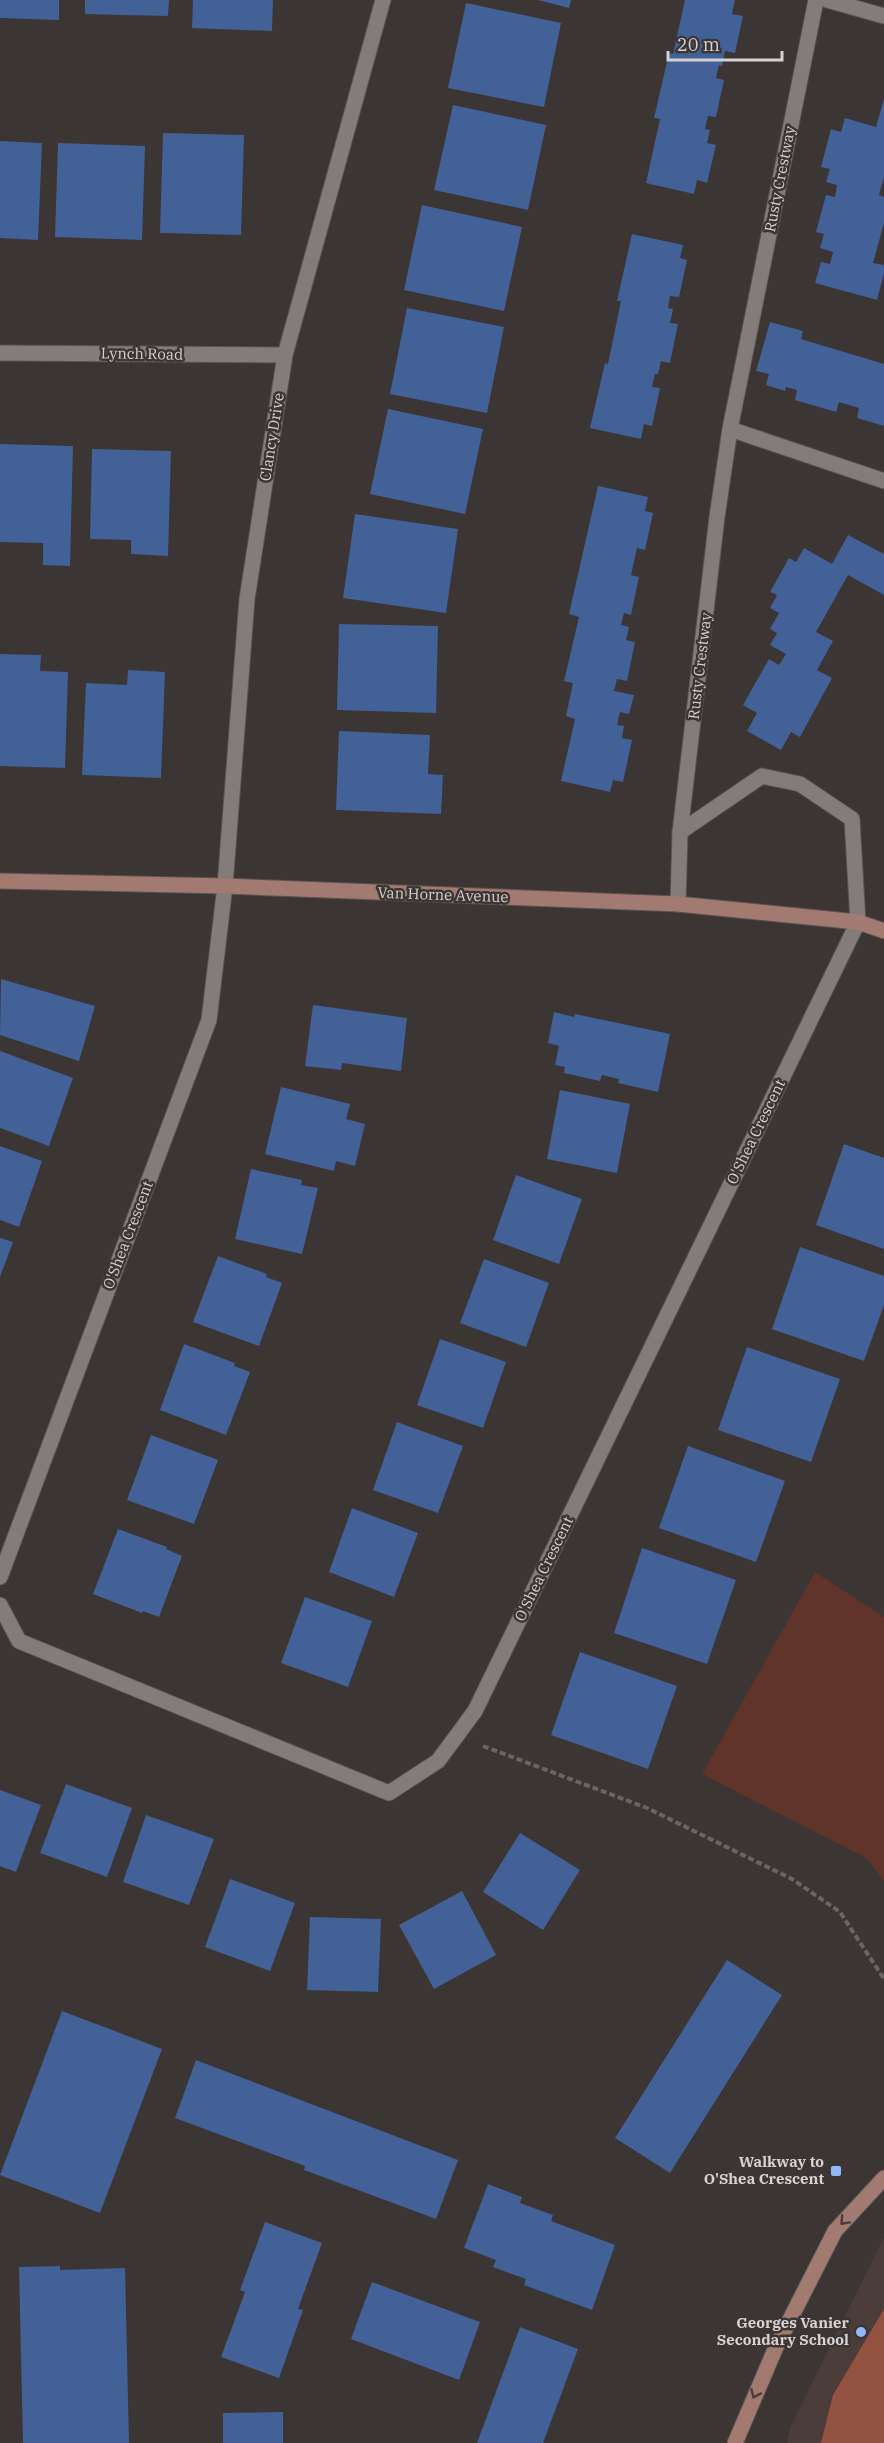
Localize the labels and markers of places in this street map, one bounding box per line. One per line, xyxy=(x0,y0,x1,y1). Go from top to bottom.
place label: Walkway to O'Shea Crescent xyxy=(704,2152,824,2188)
marker: Walkway to O'Shea Crescent xyxy=(829,2164,843,2178)
place label: Georges Vanier Secondary School xyxy=(717,2313,850,2349)
marker: Georges Vanier Secondary School xyxy=(854,2325,868,2339)

